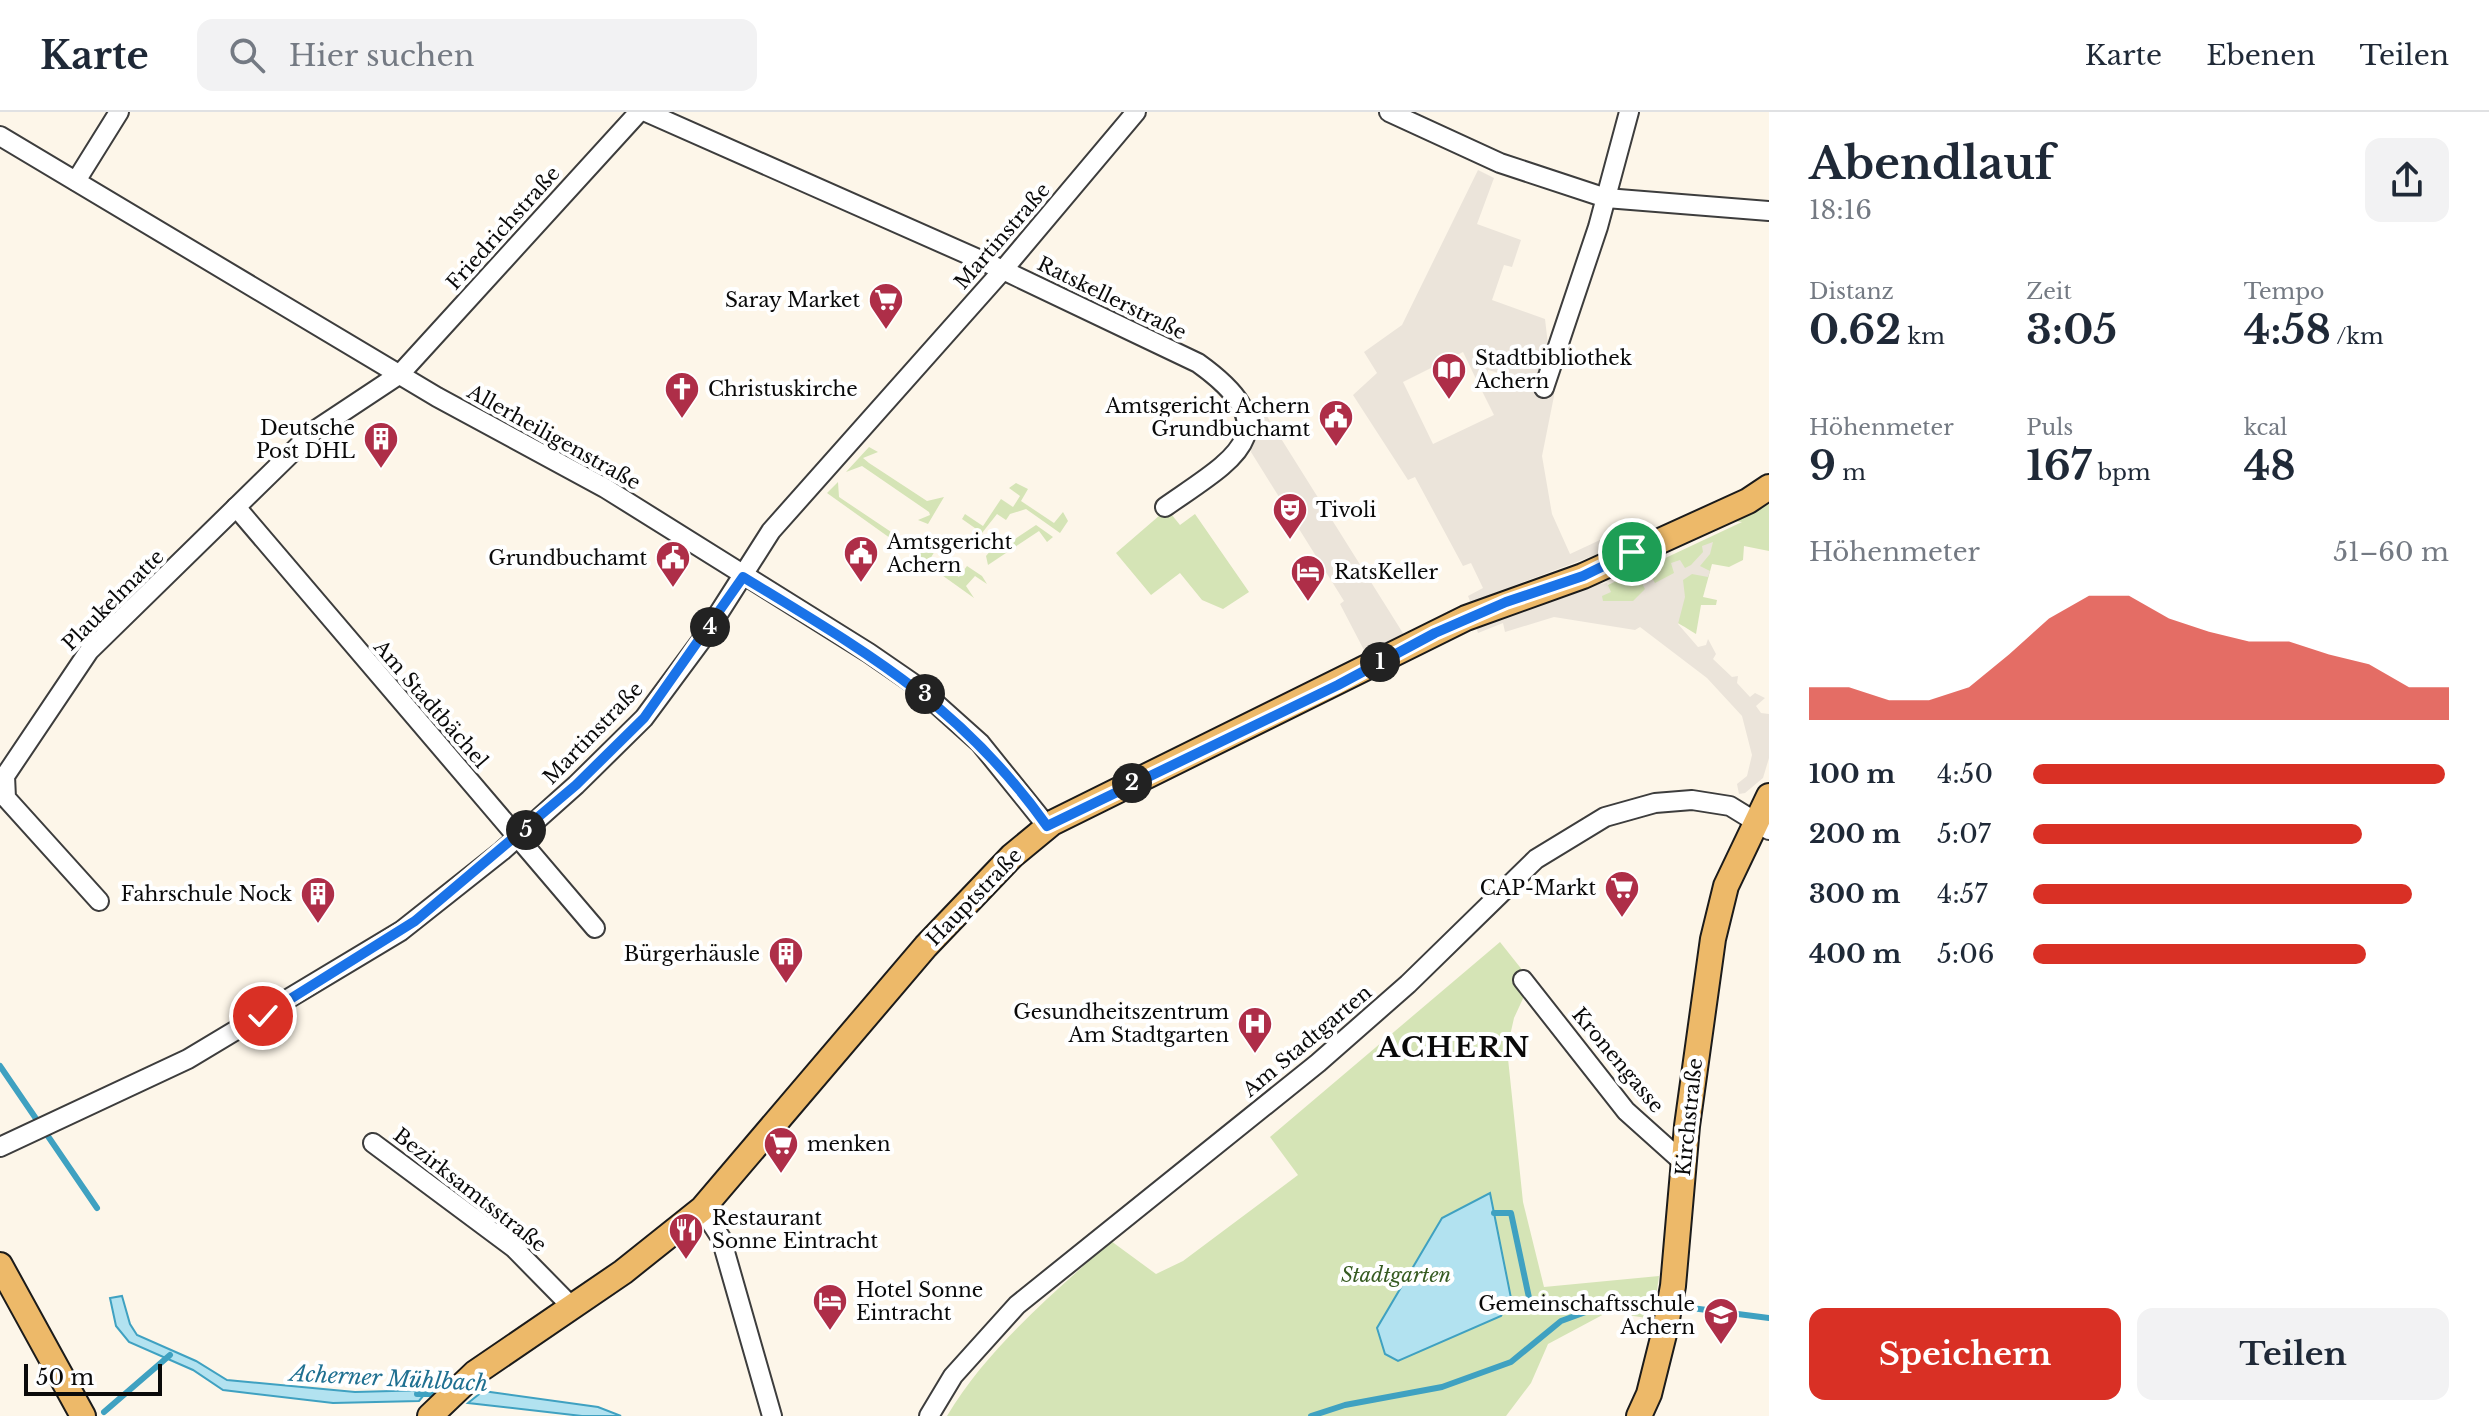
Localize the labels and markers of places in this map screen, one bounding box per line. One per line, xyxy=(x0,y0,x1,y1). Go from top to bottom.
supermarket icon: Saray Market xyxy=(867,281,905,331)
place label: Saray Market xyxy=(725,288,860,312)
place label: Stadtbibliothek Achern xyxy=(1474,346,1633,393)
library icon: Stadtbibliothek Achern xyxy=(1430,351,1468,401)
church icon: Christuskirche xyxy=(663,370,701,420)
place label: Christuskirche xyxy=(708,377,858,401)
place label: Amtsgericht Achern Grundbuchamt xyxy=(1104,394,1310,441)
public building icon: Amtsgericht Achern Grundbuchamt xyxy=(1317,398,1355,448)
place label: Deutsche Post DHL xyxy=(256,416,355,463)
building icon: Deutsche Post DHL xyxy=(362,420,400,470)
theatre icon: Tivoli xyxy=(1271,491,1309,541)
place label: Tivoli xyxy=(1316,498,1377,522)
pin xyxy=(1598,518,1666,586)
place label: Amtsgericht Achern xyxy=(886,530,1013,577)
public building icon: Amtsgericht Achern xyxy=(842,534,880,584)
public building icon: Grundbuchamt xyxy=(654,539,692,589)
place label: Grundbuchamt xyxy=(488,546,647,570)
hotel icon: RatsKeller xyxy=(1289,553,1327,603)
place label: RatsKeller xyxy=(1334,560,1438,584)
pin: 4 xyxy=(690,607,730,647)
pin: 1 xyxy=(1360,642,1400,682)
pin: 3 xyxy=(905,674,945,714)
pin: 2 xyxy=(1112,763,1152,803)
pin: 5 xyxy=(506,810,546,850)
supermarket icon: CAP-Markt xyxy=(1603,869,1641,919)
building icon: Fahrschule Nock xyxy=(299,875,337,925)
place label: CAP-Markt xyxy=(1480,876,1596,900)
place label: Fahrschule Nock xyxy=(121,882,293,906)
building icon: Bürgerhäusle xyxy=(767,935,805,985)
place label: Bürgerhäusle xyxy=(624,942,760,966)
pin xyxy=(229,982,297,1050)
place label: Gesundheitszentrum Am Stadtgarten xyxy=(1013,1000,1230,1047)
hospital icon: Gesundheitszentrum Am Stadtgarten xyxy=(1236,1005,1274,1055)
supermarket icon: menken xyxy=(762,1125,800,1175)
place label: menken xyxy=(807,1132,891,1156)
place label: Restaurant Sonne Eintracht xyxy=(712,1206,879,1253)
restaurant icon: Restaurant Sonne Eintracht xyxy=(667,1211,705,1261)
place label: Hotel Sonne Eintracht xyxy=(856,1278,983,1325)
hotel icon: Hotel Sonne Eintracht xyxy=(811,1282,849,1332)
place label: Gemeinschaftsschule Achern xyxy=(1478,1292,1695,1339)
school or university icon: Gemeinschaftsschule Achern xyxy=(1702,1296,1740,1346)

